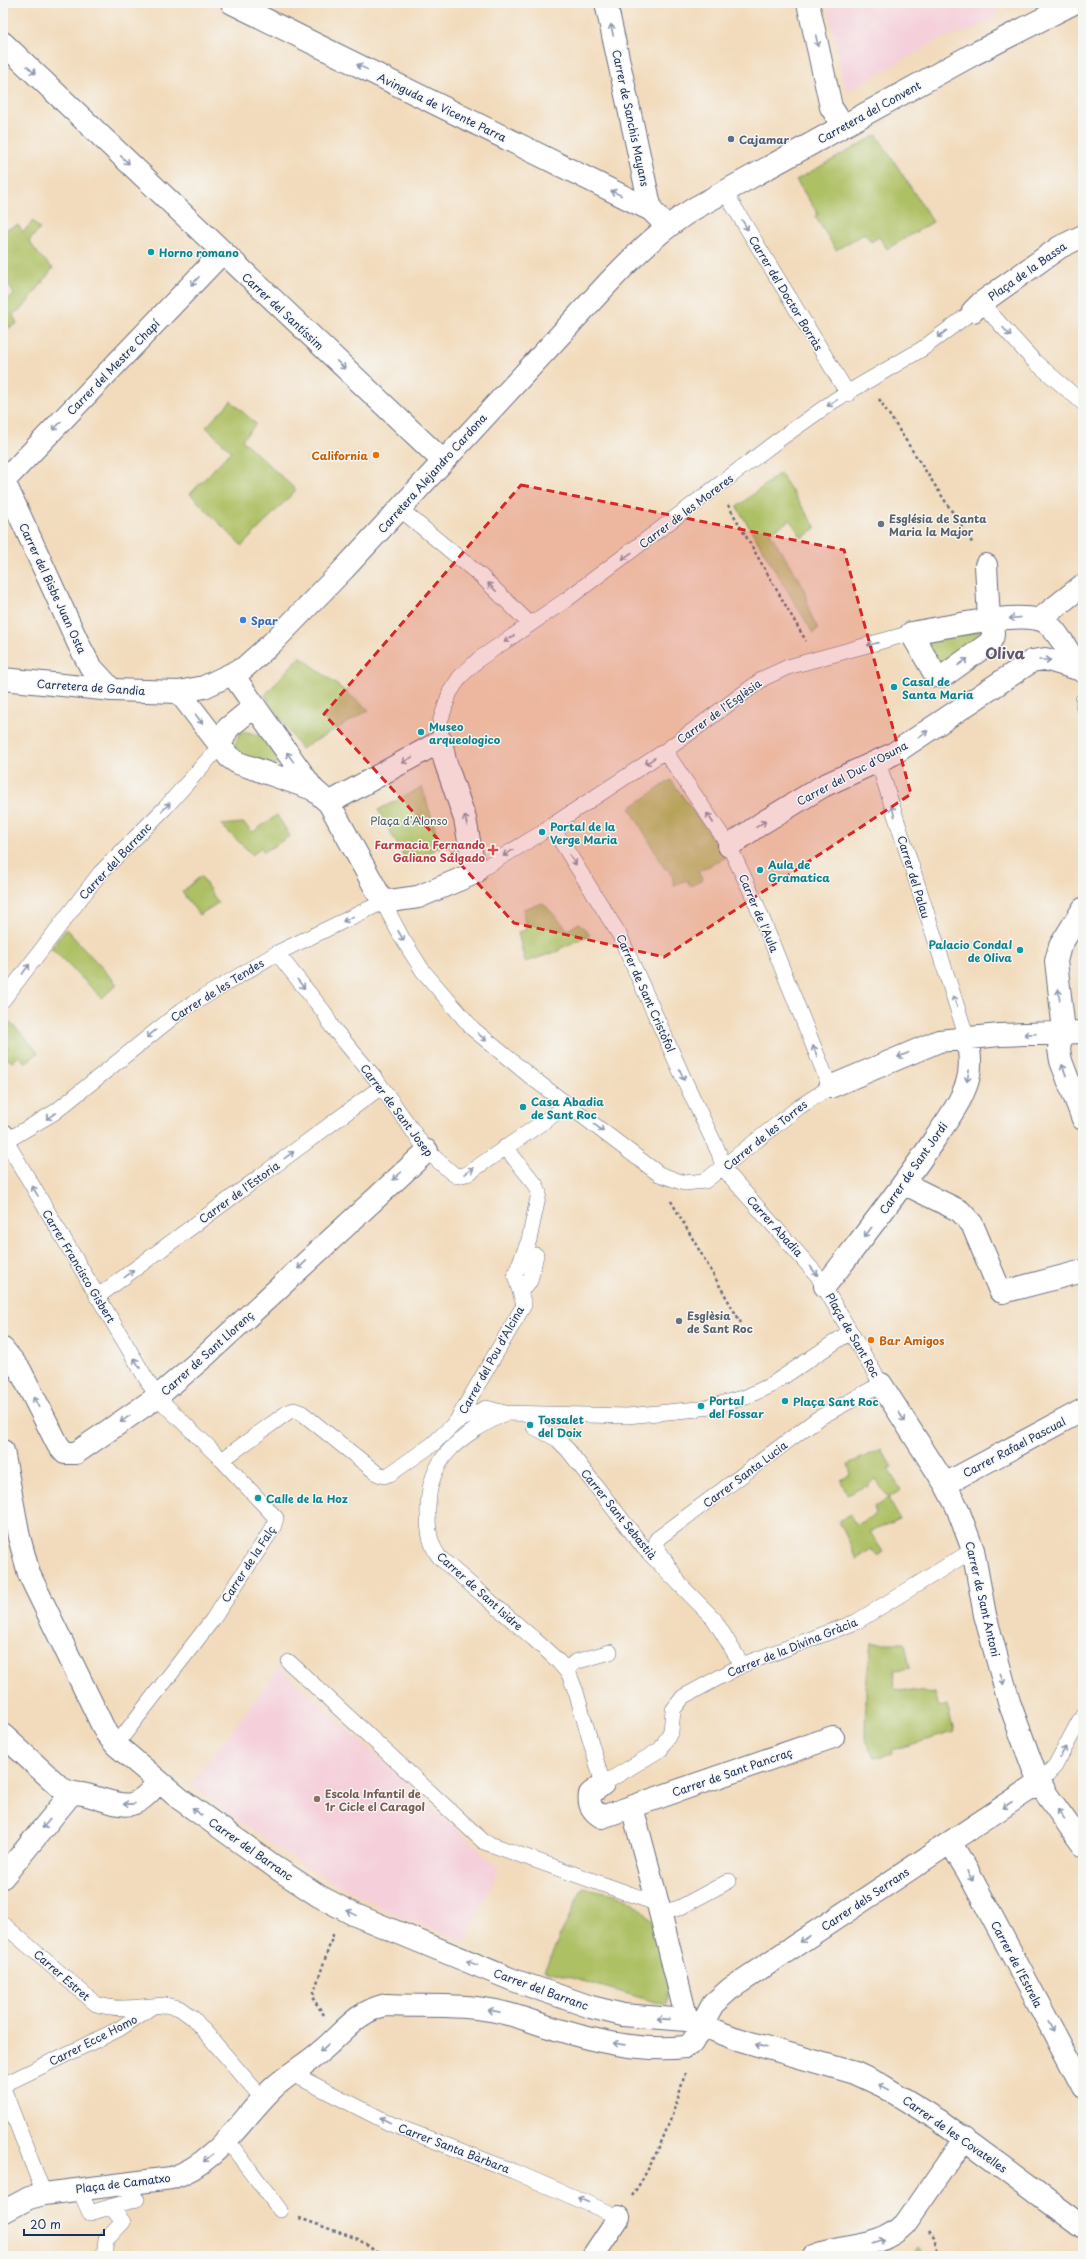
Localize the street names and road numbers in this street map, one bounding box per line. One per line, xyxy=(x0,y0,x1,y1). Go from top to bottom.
street label: Carrer de Sanchis Mayans xyxy=(608,48,654,188)
street label: Avinguda de Vicente Parra xyxy=(374,68,510,146)
street label: Carretera del Convent xyxy=(814,76,924,148)
street label: Carrer del Doctor Borràs xyxy=(745,232,827,354)
street label: Plaça de la Bassa xyxy=(984,237,1070,304)
street label: Carrer del Santíssim xyxy=(238,268,328,354)
street label: Carrer del Mestre Chapí xyxy=(63,315,164,419)
street label: Carretera Alejandro Cardona xyxy=(374,409,491,537)
street label: Carrer de les Moreres xyxy=(635,470,737,552)
street label: Carrer del Bisbe Juan Osta xyxy=(15,520,91,656)
street label: Carrer de l'Esglèsia xyxy=(673,674,765,748)
street label: Carretera de Gandia xyxy=(36,675,146,699)
street label: Carrer del Duc d'Osuna xyxy=(794,736,911,809)
street label: Carrer del Barranc xyxy=(75,819,155,903)
street label: Carrer del Palau xyxy=(893,833,935,921)
street label: Carrer de l'Aula xyxy=(735,871,783,955)
street label: Carrer de Sant Cristòfol xyxy=(612,931,680,1055)
street label: Carrer de les Tendes xyxy=(167,954,267,1026)
street label: Carrer de Sant Josep xyxy=(356,1060,438,1160)
street label: Carrer de les Torres xyxy=(719,1096,811,1174)
street label: Carrer de Sant Jordi xyxy=(875,1118,951,1218)
street label: Carrer de l'Estoria xyxy=(195,1157,283,1227)
street label: Carrer Abadia xyxy=(743,1192,807,1260)
street label: Carrer Francisco Gisbert xyxy=(38,1206,120,1326)
street label: Plaça de Sant Roc xyxy=(822,1289,884,1381)
street label: Carrer del Pou d'Alcina xyxy=(454,1303,528,1417)
street label: Carrer de Sant Llorenç xyxy=(157,1306,257,1399)
street label: Carrer Rafael Pascual xyxy=(960,1413,1068,1481)
street label: Carrer Santa Lucia xyxy=(699,1437,791,1511)
street label: Carrer Sant Sebastià xyxy=(577,1465,661,1563)
street label: Carrer de la Falç xyxy=(217,1522,279,1606)
street label: Carrer de Sant Antoni xyxy=(961,1540,1005,1658)
street label: Carrer de Sant Isidre xyxy=(433,1548,527,1634)
street label: Carrer de la Divina Gràcia xyxy=(724,1613,860,1681)
street label: Carrer de Sant Pancraç xyxy=(670,1743,795,1801)
street label: Carrer del Barranc xyxy=(205,1813,297,1885)
street label: Carrer dels Serrans xyxy=(817,1863,913,1935)
street label: Carrer de l'Estrela xyxy=(987,1918,1047,2011)
street label: Carrer Estret xyxy=(30,1946,94,2005)
street label: Carrer del Barranc xyxy=(491,1964,591,2014)
street label: Carrer Ecce Homo xyxy=(46,2010,140,2070)
street label: Carrer de les Covatelles xyxy=(899,2091,1011,2177)
street label: Carrer Santa Bàrbara xyxy=(396,2119,512,2177)
street label: Plaça de Camatxo xyxy=(75,2169,171,2197)

